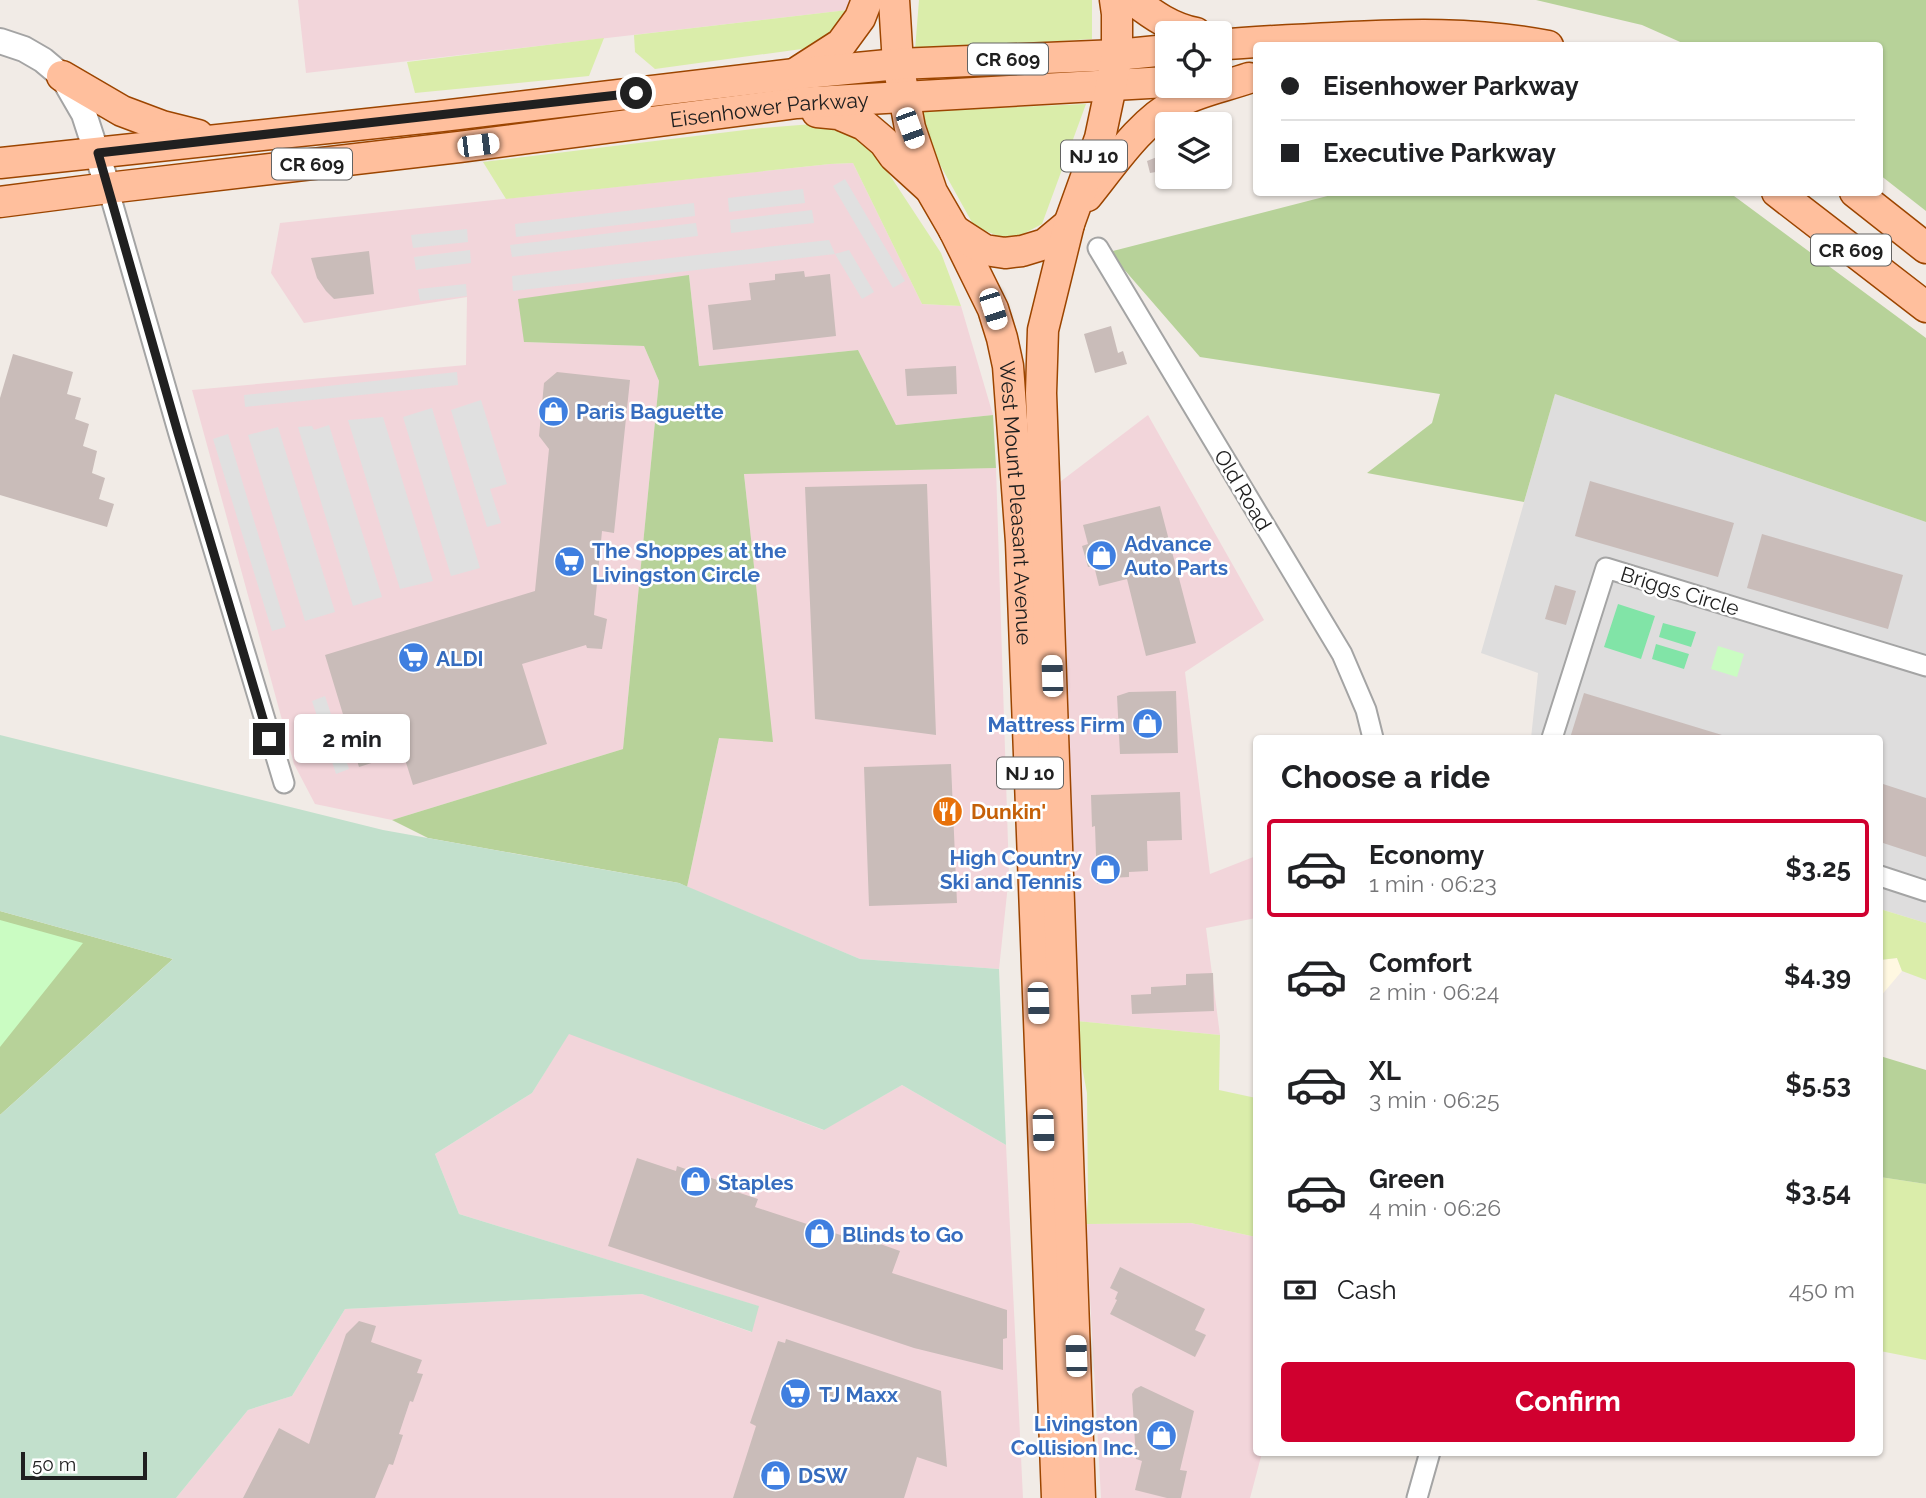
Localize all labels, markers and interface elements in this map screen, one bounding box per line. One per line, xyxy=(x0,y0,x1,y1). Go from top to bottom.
map controls xyxy=(1155,21,1232,189)
button: locate xyxy=(1155,21,1232,98)
road number: CR 609 xyxy=(968,44,1048,74)
text: Eisenhower Parkway xyxy=(1323,71,1579,101)
route start xyxy=(620,77,652,109)
street label: Eisenhower Parkway xyxy=(668,86,869,132)
car xyxy=(893,105,928,151)
button: layers xyxy=(1155,112,1232,189)
car xyxy=(456,132,501,158)
text: Executive Parkway xyxy=(1323,138,1556,168)
road number: NJ 10 xyxy=(1061,140,1127,172)
road number: CR 609 xyxy=(272,148,352,180)
road number: CR 609 xyxy=(1811,234,1891,266)
car xyxy=(977,286,1010,332)
street label: West Mount Pleasant Avenue xyxy=(995,360,1037,646)
shop icon: Paris Baguette xyxy=(536,394,570,428)
place label: Paris Baguette xyxy=(576,399,724,424)
street label: Old Road xyxy=(1209,445,1277,535)
place label: Advance Auto Parts xyxy=(1124,531,1228,580)
place label: The Shoppes at the Livingston Circle xyxy=(592,538,787,587)
shop icon: Advance Auto Parts xyxy=(1084,538,1118,572)
supermarket icon: The Shoppes at the Livingston Circle xyxy=(552,545,586,579)
street label: Briggs Circle xyxy=(1618,561,1742,621)
supermarket icon: ALDI xyxy=(396,641,430,675)
place label: ALDI xyxy=(436,646,483,671)
car xyxy=(1041,655,1064,697)
shop icon: Mattress Firm xyxy=(1131,707,1165,741)
place label: Mattress Firm xyxy=(987,712,1125,737)
callout: 2 min xyxy=(294,714,409,764)
route end xyxy=(253,723,285,755)
text: 2 min xyxy=(322,725,382,752)
road number: NJ 10 xyxy=(997,758,1063,788)
text: Choose a ride xyxy=(1281,758,1490,795)
restaurant icon: Dunkin' xyxy=(931,794,965,828)
place label: Dunkin' xyxy=(971,799,1046,824)
icon: car xyxy=(1285,837,1348,900)
text: Economy xyxy=(1369,840,1484,870)
place label: High Country Ski and Tennis xyxy=(940,845,1082,894)
shop icon: High Country Ski and Tennis xyxy=(1088,852,1122,886)
text: $3.25 xyxy=(1785,853,1851,883)
text: 1 min · 06:23 xyxy=(1369,870,1497,897)
icon: car xyxy=(1285,945,1348,1008)
text: Comfort xyxy=(1369,948,1472,978)
text: $4.39 xyxy=(1784,961,1851,991)
text: 2 min · 06:24 xyxy=(1369,978,1499,1005)
car xyxy=(1027,982,1050,1024)
icon: car xyxy=(1285,1053,1348,1116)
text: XL xyxy=(1369,1056,1401,1086)
text: $5.53 xyxy=(1785,1069,1851,1099)
text: 3 min · 06:25 xyxy=(1369,1086,1500,1113)
car xyxy=(1032,1109,1055,1151)
icon: car xyxy=(1285,1161,1348,1224)
text: Green xyxy=(1369,1164,1445,1194)
shop icon: Staples xyxy=(678,1165,712,1199)
place label: Staples xyxy=(718,1170,794,1195)
text: $3.54 xyxy=(1785,1177,1851,1207)
text: 4 min · 06:26 xyxy=(1369,1194,1501,1221)
shop icon: Blinds to Go xyxy=(802,1217,836,1251)
place label: Blinds to Go xyxy=(842,1222,964,1247)
icon: cash xyxy=(1281,1271,1319,1309)
text: Cash xyxy=(1337,1275,1397,1305)
text: 450 m xyxy=(1789,1276,1855,1303)
car xyxy=(1065,1335,1088,1377)
button: Confirm xyxy=(1281,1362,1855,1442)
supermarket icon: TJ Maxx xyxy=(779,1377,813,1411)
place label: TJ Maxx xyxy=(819,1382,899,1407)
place label: Livingston Collision Inc. xyxy=(1011,1411,1138,1460)
shop icon: Livingston Collision Inc. xyxy=(1144,1418,1178,1452)
scale bar xyxy=(21,1449,147,1481)
text: 50 m xyxy=(32,1453,76,1475)
shop icon: DSW xyxy=(758,1458,792,1492)
place label: DSW xyxy=(798,1463,849,1488)

